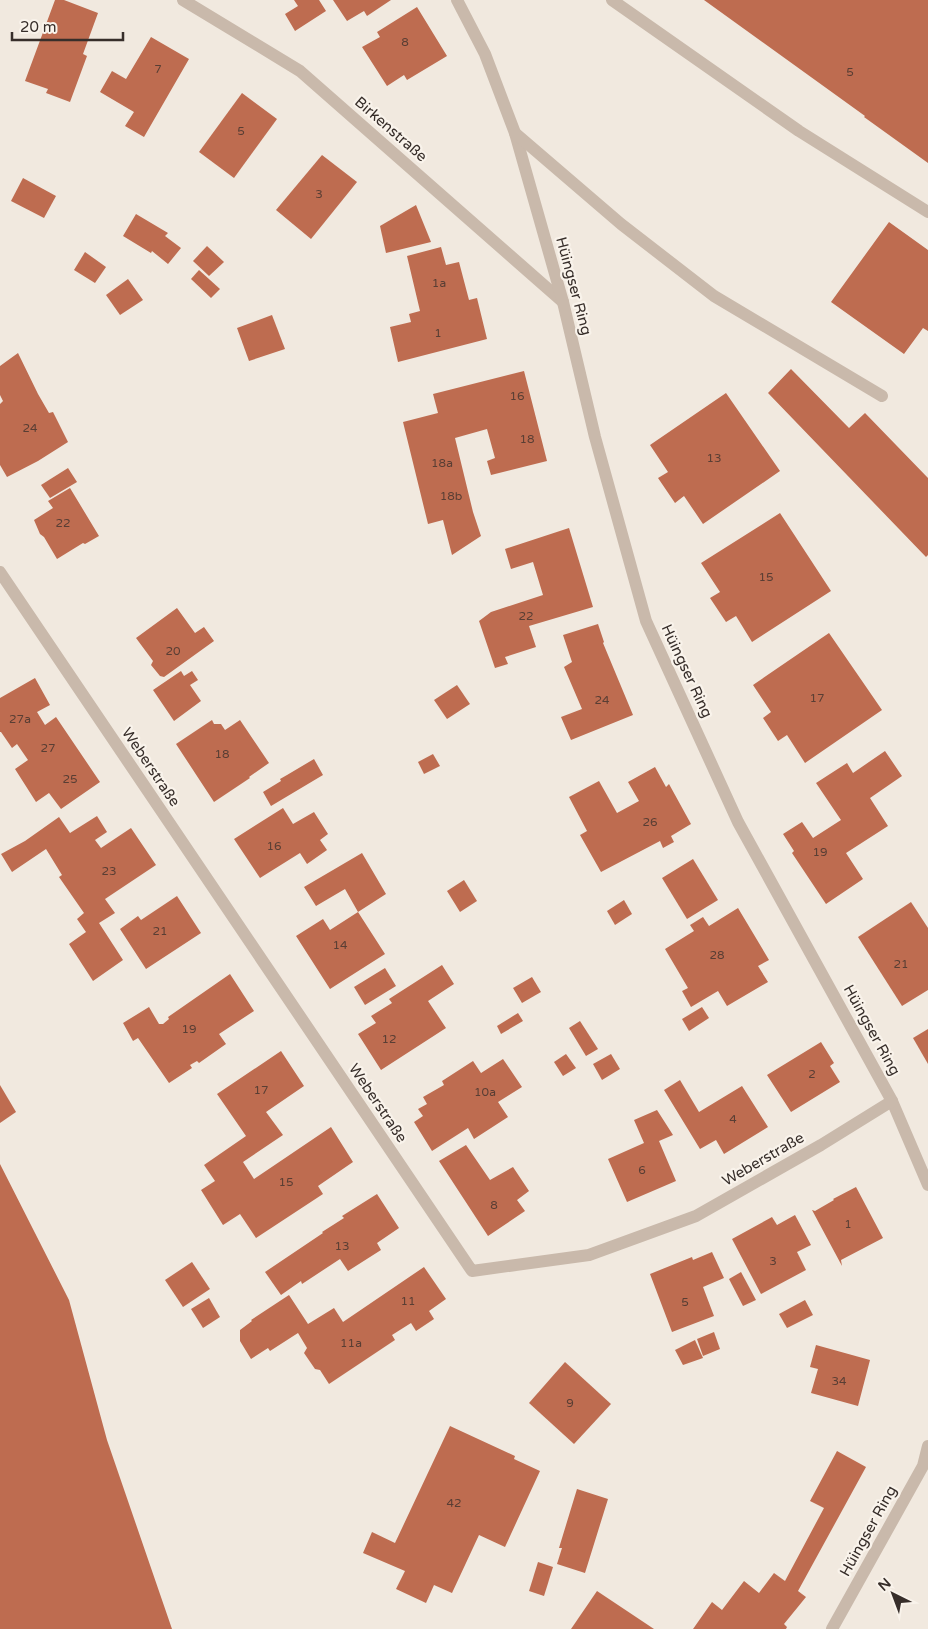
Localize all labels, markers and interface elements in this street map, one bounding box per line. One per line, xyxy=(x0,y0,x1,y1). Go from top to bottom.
scale bar xyxy=(12,10,124,42)
text: 20 m xyxy=(20,18,57,36)
house number: 8 xyxy=(401,35,409,49)
house number: 7 xyxy=(154,62,162,76)
house number: 5 xyxy=(846,65,854,79)
street label: Birkenstraße xyxy=(351,93,431,165)
house number: 5 xyxy=(237,124,245,138)
house number: 3 xyxy=(315,187,323,201)
street label: Hüingser Ring xyxy=(552,235,596,337)
house number: 1a xyxy=(432,276,446,290)
house number: 1 xyxy=(434,326,442,340)
house number: 16 xyxy=(509,389,525,403)
house number: 24 xyxy=(22,421,38,435)
house number: 18 xyxy=(519,432,535,446)
house number: 13 xyxy=(706,451,722,465)
house number: 18a xyxy=(431,456,453,470)
house number: 18b xyxy=(440,489,462,503)
house number: 22 xyxy=(55,516,71,530)
house number: 15 xyxy=(758,570,774,584)
house number: 22 xyxy=(518,609,534,623)
street label: Hüingser Ring xyxy=(658,621,716,721)
house number: 20 xyxy=(165,644,181,658)
house number: 17 xyxy=(809,691,825,705)
house number: 24 xyxy=(594,693,610,707)
house number: 27a xyxy=(9,712,31,726)
street label: Weberstraße xyxy=(118,724,184,810)
house number: 27 xyxy=(40,741,56,755)
house number: 18 xyxy=(214,747,230,761)
house number: 25 xyxy=(62,772,78,786)
house number: 26 xyxy=(642,815,658,829)
house number: 16 xyxy=(266,839,282,853)
house number: 19 xyxy=(812,845,828,859)
house number: 23 xyxy=(101,864,117,878)
house number: 21 xyxy=(152,924,168,938)
house number: 14 xyxy=(332,938,348,952)
house number: 28 xyxy=(709,948,725,962)
house number: 21 xyxy=(893,957,909,971)
street label: Hüingser Ring xyxy=(840,981,904,1079)
house number: 19 xyxy=(181,1022,197,1036)
house number: 12 xyxy=(381,1032,397,1046)
street label: Weberstraße xyxy=(345,1060,411,1146)
house number: 2 xyxy=(808,1067,816,1081)
house number: 17 xyxy=(253,1083,269,1097)
house number: 10a xyxy=(474,1085,496,1099)
house number: 4 xyxy=(729,1112,737,1126)
street label: Weberstraße xyxy=(719,1128,807,1190)
house number: 6 xyxy=(638,1163,646,1177)
house number: 15 xyxy=(278,1175,294,1189)
house number: 8 xyxy=(490,1198,498,1212)
house number: 1 xyxy=(844,1217,852,1231)
house number: 13 xyxy=(334,1239,350,1253)
house number: 3 xyxy=(769,1254,777,1268)
house number: 11 xyxy=(400,1294,416,1308)
house number: 5 xyxy=(681,1295,689,1309)
house number: 11a xyxy=(340,1336,362,1350)
house number: 34 xyxy=(831,1374,847,1388)
house number: 9 xyxy=(566,1396,574,1410)
street label: Hüingser Ring xyxy=(836,1482,900,1580)
house number: 42 xyxy=(446,1496,462,1510)
north arrow xyxy=(868,1569,918,1619)
text: N xyxy=(875,1575,895,1595)

